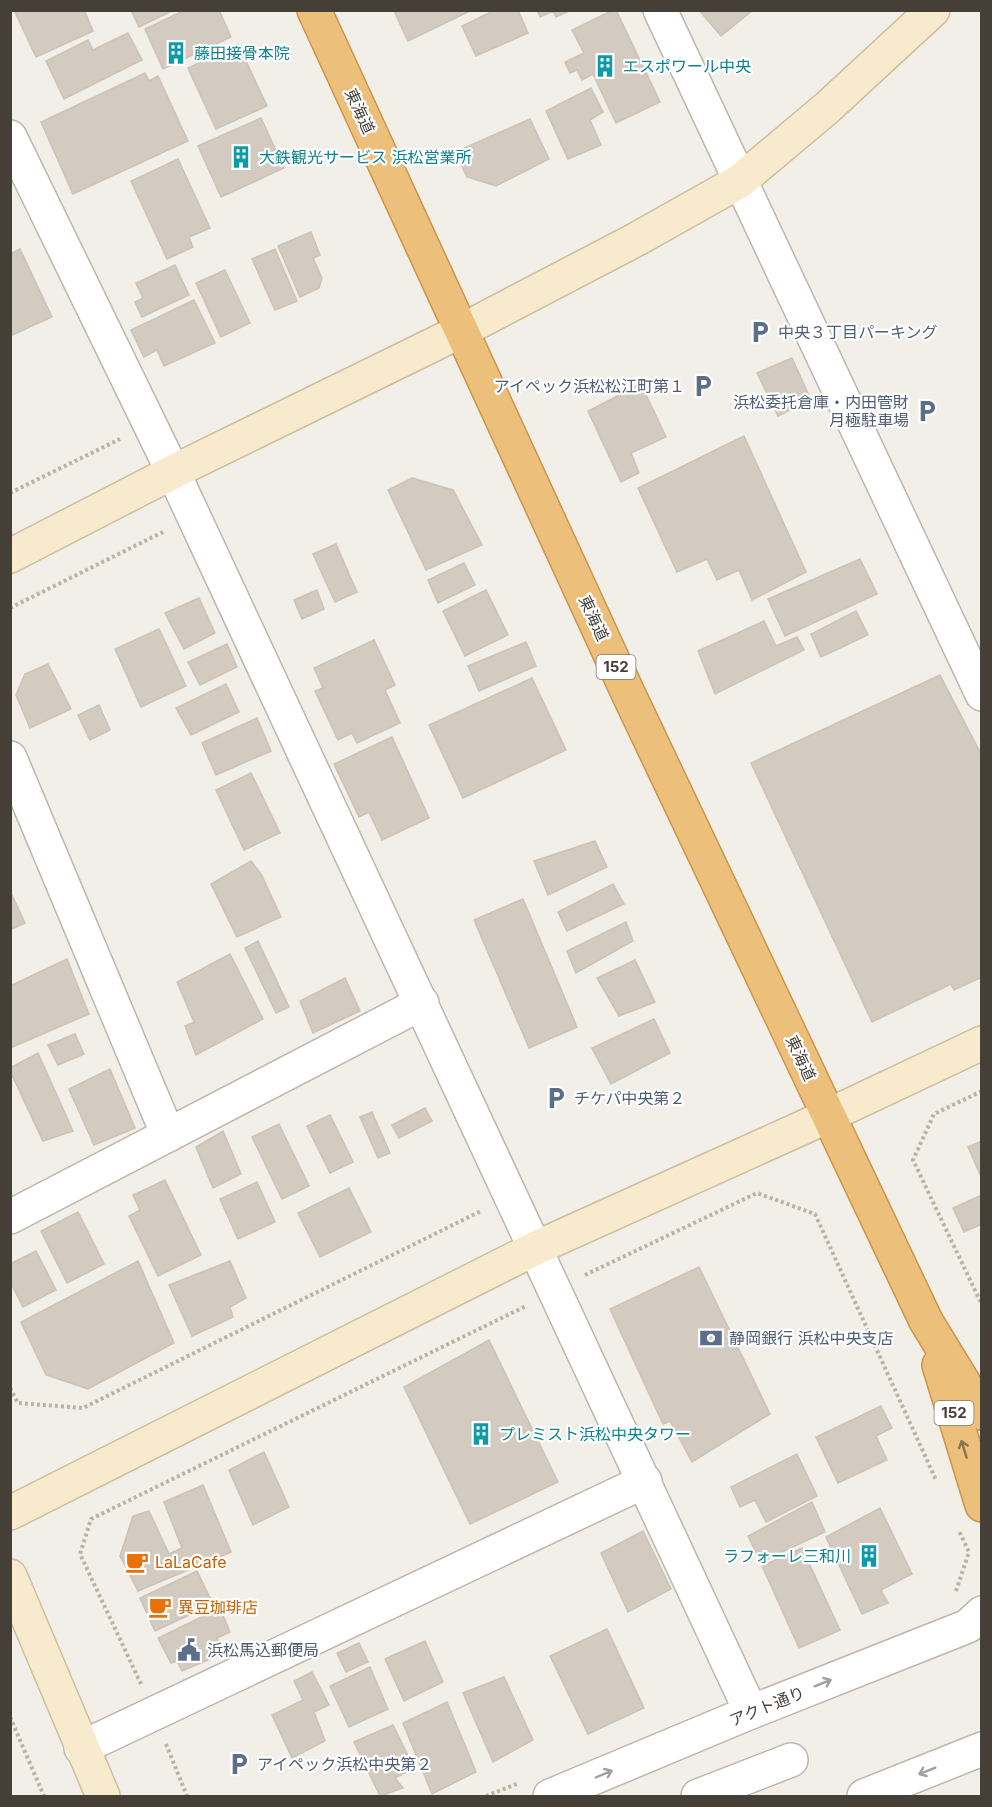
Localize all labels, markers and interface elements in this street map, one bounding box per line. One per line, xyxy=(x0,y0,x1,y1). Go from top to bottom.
building icon: 藤田接骨本院 xyxy=(163,40,189,66)
place label: 藤田接骨本院 xyxy=(194,43,290,63)
building icon: エスポワール中央 xyxy=(592,53,618,79)
place label: エスポワール中央 xyxy=(623,56,751,76)
street label: 東海道 xyxy=(341,85,379,137)
building icon: 大鉄観光サービス 浜松営業所 xyxy=(228,144,254,170)
place label: 大鉄観光サービス 浜松営業所 xyxy=(259,147,472,167)
parking icon: 中央３丁目パーキング xyxy=(747,319,773,345)
place label: 中央３丁目パーキング xyxy=(778,322,938,342)
parking icon: アイペック浜松松江町第１ xyxy=(690,373,716,399)
place label: アイペック浜松松江町第１ xyxy=(494,376,685,396)
place label: 浜松委托倉庫・内田管財 月極駐車場 xyxy=(733,392,909,430)
parking icon: 浜松委托倉庫・内田管財 月極駐車場 xyxy=(914,398,940,424)
street label: 東海道 xyxy=(575,592,613,644)
road number: 152 xyxy=(596,655,636,679)
street label: 東海道 xyxy=(782,1032,820,1084)
parking icon: チケパ中央第２ xyxy=(543,1085,569,1111)
place label: チケパ中央第２ xyxy=(574,1088,685,1108)
bank icon: 静岡銀行 浜松中央支店 xyxy=(698,1325,724,1351)
place label: 静岡銀行 浜松中央支店 xyxy=(729,1328,894,1348)
road number: 152 xyxy=(934,1401,974,1425)
building icon: プレミスト浜松中央タワー xyxy=(468,1421,494,1447)
place label: プレミスト浜松中央タワー xyxy=(499,1424,691,1444)
one-way arrow xyxy=(958,1440,969,1459)
building icon: ラフォーレ三和川 xyxy=(856,1543,882,1569)
place label: ラフォーレ三和川 xyxy=(723,1546,851,1566)
cafe icon: LaLaCafe xyxy=(124,1549,150,1575)
place label: LaLaCafe xyxy=(155,1552,227,1572)
cafe icon: 異豆珈琲店 xyxy=(147,1594,173,1620)
place label: 異豆珈琲店 xyxy=(178,1597,258,1617)
public building icon: 浜松馬込郵便局 xyxy=(176,1637,202,1663)
place label: 浜松馬込郵便局 xyxy=(207,1640,319,1660)
one-way arrow xyxy=(813,1677,831,1688)
street label: アクト通り xyxy=(727,1682,807,1730)
parking icon: アイペック浜松中央第２ xyxy=(226,1751,252,1777)
place label: アイペック浜松中央第２ xyxy=(257,1754,432,1774)
one-way arrow xyxy=(918,1766,937,1777)
one-way arrow xyxy=(594,1768,612,1779)

